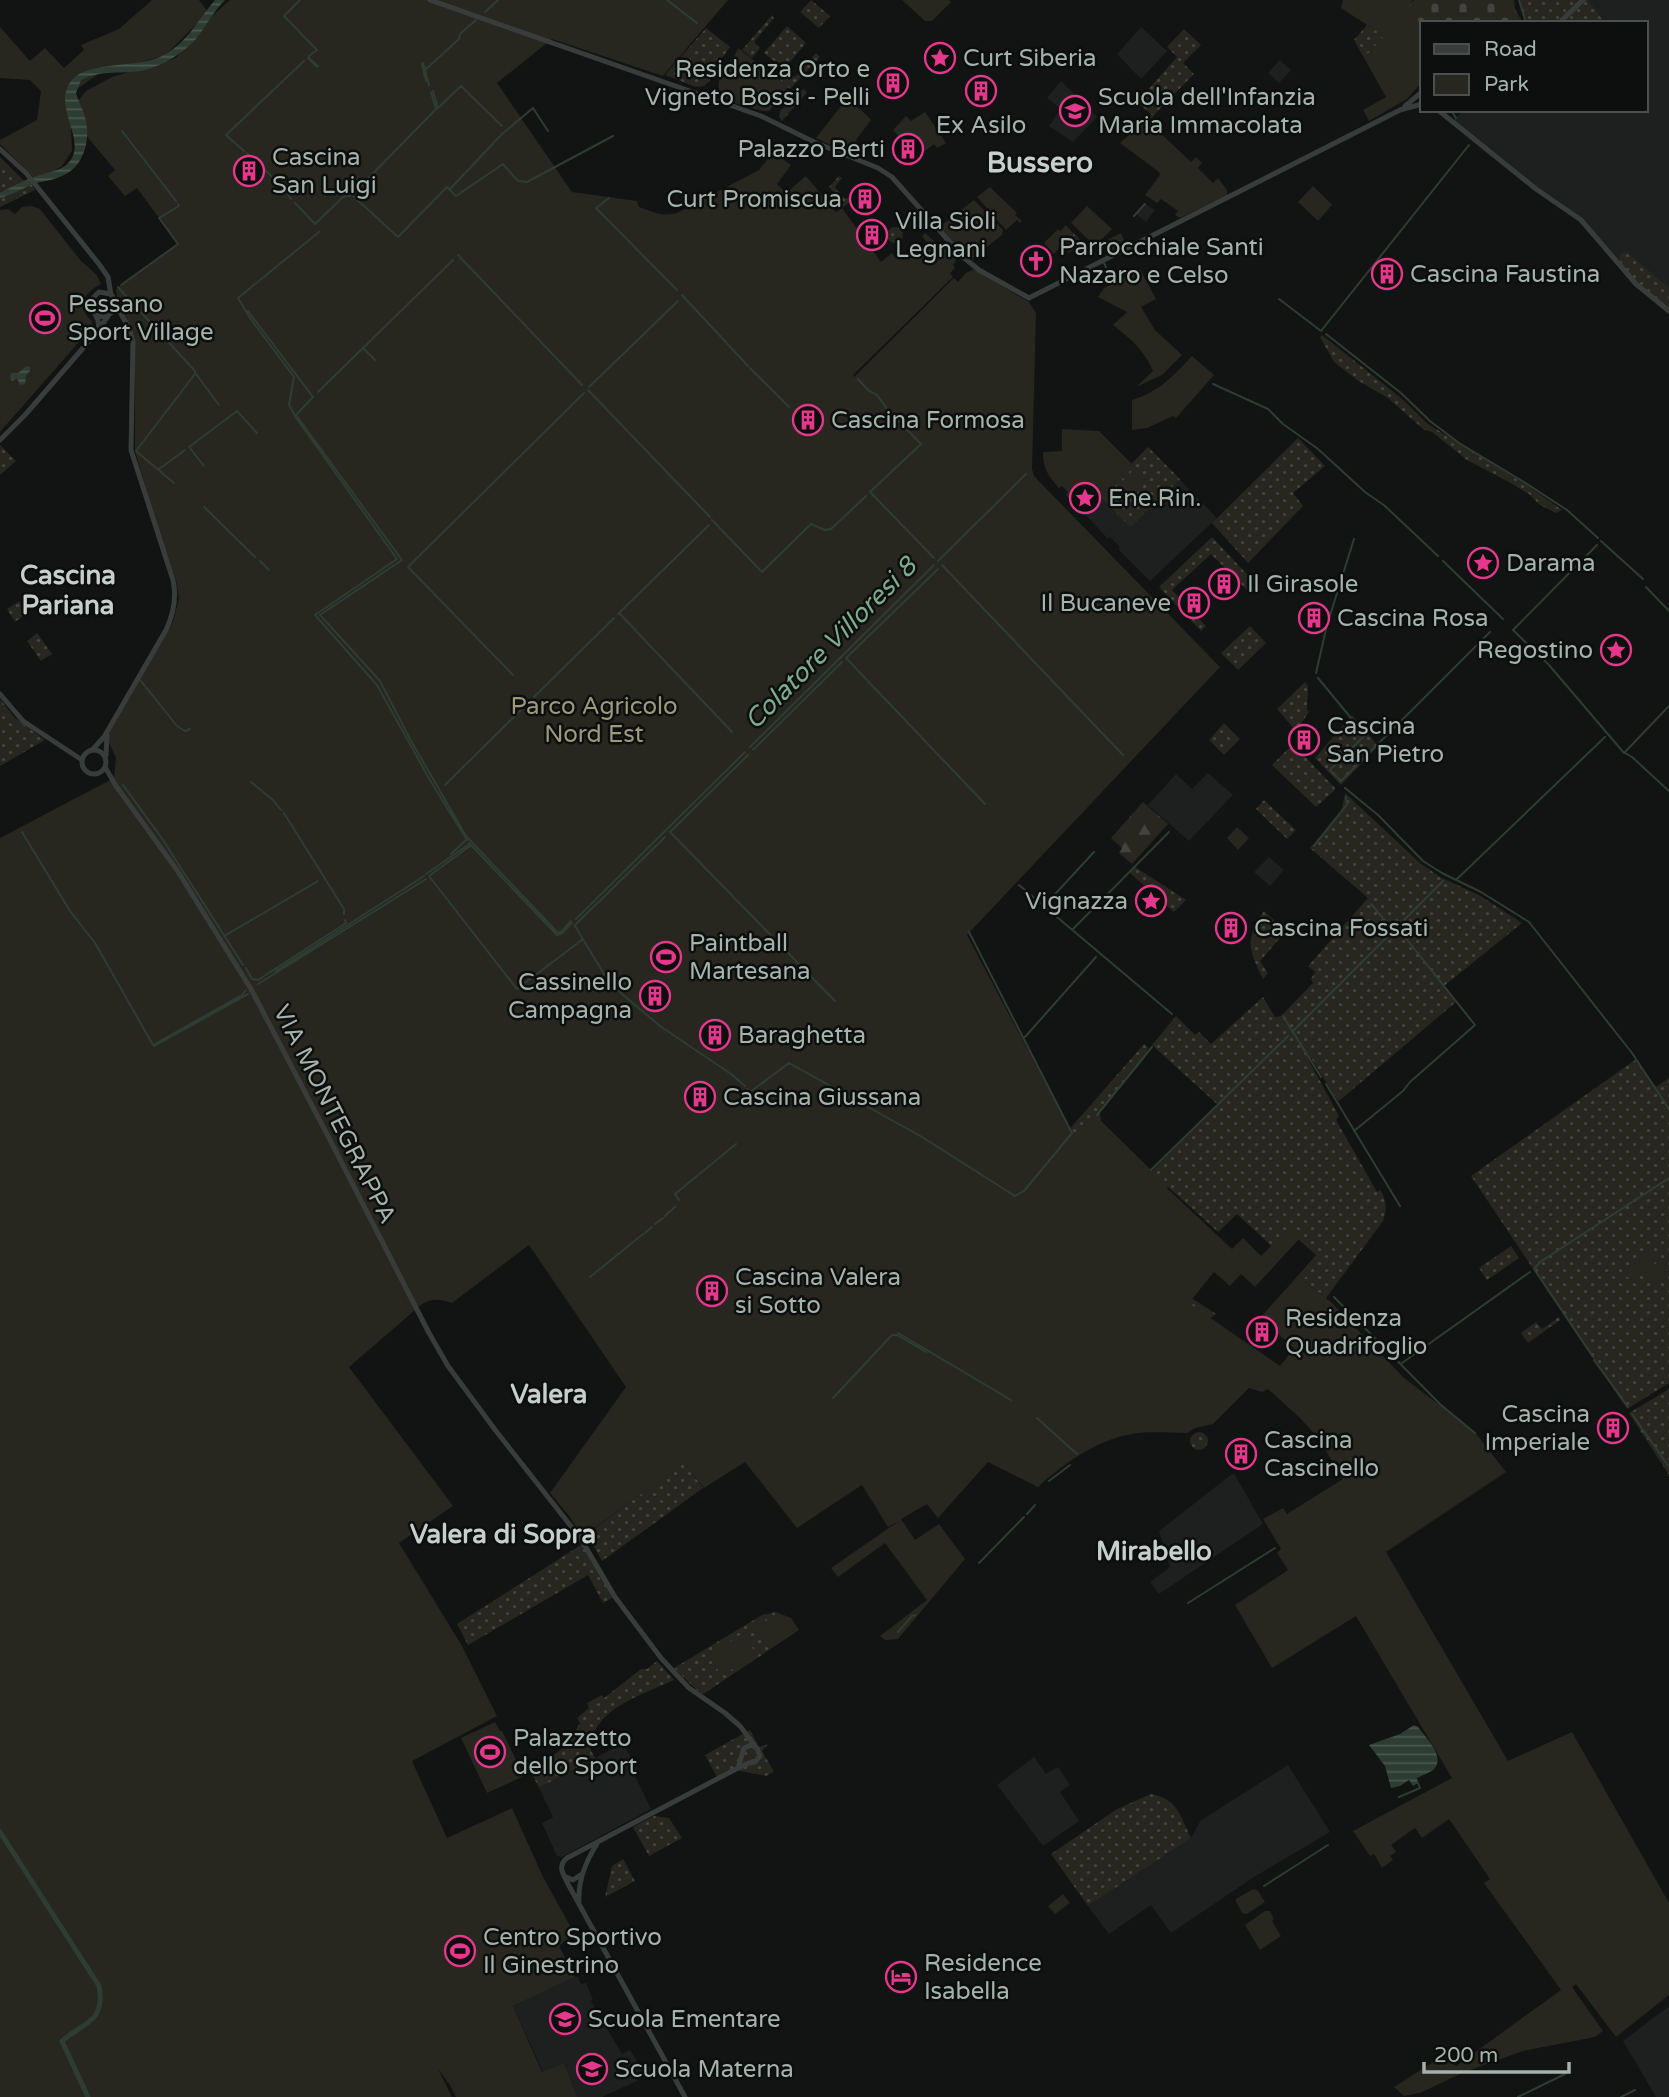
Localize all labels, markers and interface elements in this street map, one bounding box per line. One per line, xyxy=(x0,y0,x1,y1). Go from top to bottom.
legend xyxy=(1420,21,1648,112)
text: Road xyxy=(1484,37,1537,62)
place icon: Curt Siberia xyxy=(923,41,957,75)
place label: Curt Siberia xyxy=(963,44,1097,73)
place label: Residenza Orto e Vigneto Bossi - Pelli xyxy=(645,55,870,112)
building icon: Residenza Orto e Vigneto Bossi - Pelli xyxy=(876,66,910,100)
text: Park xyxy=(1484,72,1529,97)
building icon: Ex Asilo xyxy=(964,74,998,108)
place label: Scuola dell'Infanzia Maria Immacolata xyxy=(1098,83,1316,140)
school or university icon: Scuola dell'Infanzia Maria Immacolata xyxy=(1058,94,1092,128)
place label: Ex Asilo xyxy=(936,111,1026,140)
building icon: Palazzo Berti xyxy=(891,132,925,166)
place label: Palazzo Berti xyxy=(737,135,885,164)
place label: Cascina San Luigi xyxy=(272,143,377,200)
district label: Bussero xyxy=(987,146,1093,180)
building icon: Cascina San Luigi xyxy=(232,154,266,188)
building icon: Curt Promiscua xyxy=(848,182,882,216)
place label: Curt Promiscua xyxy=(667,185,842,214)
place label: Villa Sioli Legnani xyxy=(895,207,996,264)
building icon: Villa Sioli Legnani xyxy=(855,218,889,252)
place label: Parrocchiale Santi Nazaro e Celso xyxy=(1059,233,1264,290)
church icon: Parrocchiale Santi Nazaro e Celso xyxy=(1019,244,1053,278)
building icon: Cascina Faustina xyxy=(1370,257,1404,291)
place label: Cascina Faustina xyxy=(1410,260,1600,289)
place label: Pessano Sport Village xyxy=(68,290,214,347)
sports icon: Pessano Sport Village xyxy=(28,301,62,335)
building icon: Cascina Formosa xyxy=(791,403,825,437)
place label: Cascina Formosa xyxy=(831,406,1025,435)
place icon: Ene.Rin. xyxy=(1068,481,1102,515)
place label: Ene.Rin. xyxy=(1108,484,1202,513)
place icon: Darama xyxy=(1466,546,1500,580)
place label: Darama xyxy=(1506,549,1595,578)
water label: Colatore Villoresi 8 xyxy=(738,550,924,736)
district label: Cascina Pariana xyxy=(20,560,116,621)
building icon: Il Girasole xyxy=(1207,567,1241,601)
place label: Il Girasole xyxy=(1247,570,1358,599)
building icon: Il Bucaneve xyxy=(1177,586,1211,620)
place label: Il Bucaneve xyxy=(1041,589,1171,618)
building icon: Cascina Rosa xyxy=(1297,601,1331,635)
place label: Cascina Rosa xyxy=(1337,604,1489,633)
place icon: Regostino xyxy=(1599,633,1633,667)
place label: Regostino xyxy=(1477,636,1593,665)
park label: Parco Agricolo Nord Est xyxy=(510,692,678,749)
place label: Cascina San Pietro xyxy=(1327,712,1444,769)
building icon: Cascina San Pietro xyxy=(1287,723,1321,757)
place icon: Vignazza xyxy=(1134,884,1168,918)
place label: Vignazza xyxy=(1025,887,1128,916)
building icon: Cascina Fossati xyxy=(1214,911,1248,945)
place label: Cascina Fossati xyxy=(1254,914,1428,943)
place label: Paintball Martesana xyxy=(689,929,811,986)
sports icon: Paintball Martesana xyxy=(649,940,683,974)
place label: Cassinello Campagna xyxy=(508,968,632,1025)
building icon: Cassinello Campagna xyxy=(638,979,672,1013)
street label: VIA MONTEGRAPPA xyxy=(267,1000,402,1228)
building icon: Baraghetta xyxy=(698,1018,732,1052)
place label: Baraghetta xyxy=(738,1021,866,1050)
building icon: Cascina Giussana xyxy=(683,1080,717,1114)
place label: Cascina Giussana xyxy=(723,1083,921,1112)
place label: Cascina Valera si Sotto xyxy=(735,1263,901,1320)
building icon: Cascina Valera si Sotto xyxy=(695,1274,729,1308)
place label: Residenza Quadrifoglio xyxy=(1285,1304,1427,1361)
building icon: Residenza Quadrifoglio xyxy=(1245,1315,1279,1349)
district label: Valera xyxy=(511,1379,588,1410)
place label: Cascina Imperiale xyxy=(1484,1400,1590,1457)
building icon: Cascina Imperiale xyxy=(1596,1411,1630,1445)
place label: Cascina Cascinello xyxy=(1264,1426,1379,1483)
building icon: Cascina Cascinello xyxy=(1224,1437,1258,1471)
district label: Valera di Sopra xyxy=(410,1519,596,1550)
district label: Mirabello xyxy=(1096,1536,1212,1567)
place label: Palazzetto dello Sport xyxy=(513,1724,637,1781)
sports icon: Palazzetto dello Sport xyxy=(473,1735,507,1769)
place label: Centro Sportivo Il Ginestrino xyxy=(483,1923,662,1980)
sports icon: Centro Sportivo Il Ginestrino xyxy=(443,1934,477,1968)
place label: Residence Isabella xyxy=(924,1949,1042,2006)
hotel icon: Residence Isabella xyxy=(884,1960,918,1994)
school or university icon: Scuola Ementare xyxy=(548,2002,582,2036)
place label: Scuola Ementare xyxy=(588,2005,781,2034)
scale bar xyxy=(1424,2030,1569,2074)
text: 200 m xyxy=(1434,2043,1498,2068)
school or university icon: Scuola Materna xyxy=(575,2052,609,2086)
place label: Scuola Materna xyxy=(615,2055,794,2084)

